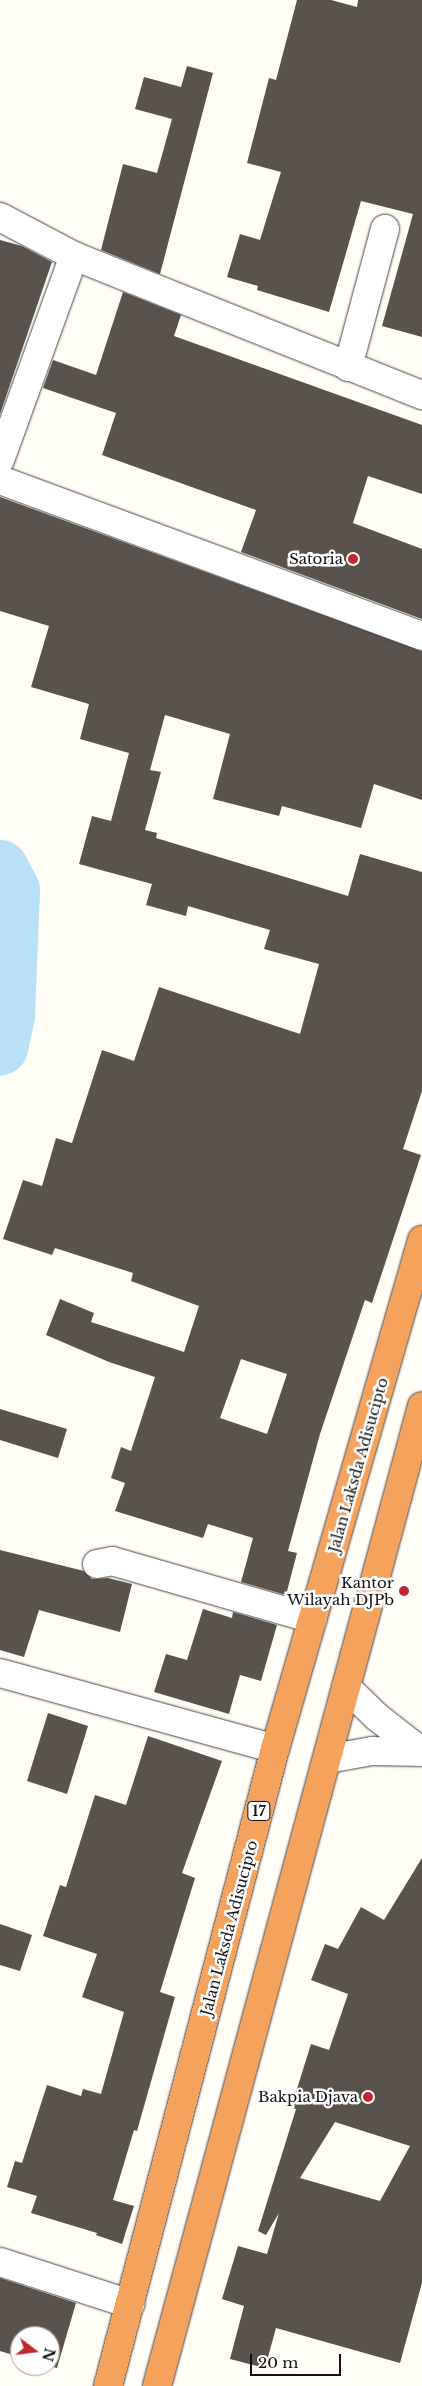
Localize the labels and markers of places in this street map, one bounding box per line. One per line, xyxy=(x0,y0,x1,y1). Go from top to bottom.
place label: Satoria xyxy=(289,550,343,568)
marker: Satoria xyxy=(347,553,359,565)
place label: Kantor Wilayah DJPb xyxy=(287,1573,394,1608)
marker: Kantor Wilayah DJPb xyxy=(398,1585,410,1597)
place label: Bakpia Djava xyxy=(258,2088,358,2106)
marker: Bakpia Djava xyxy=(362,2091,374,2103)

